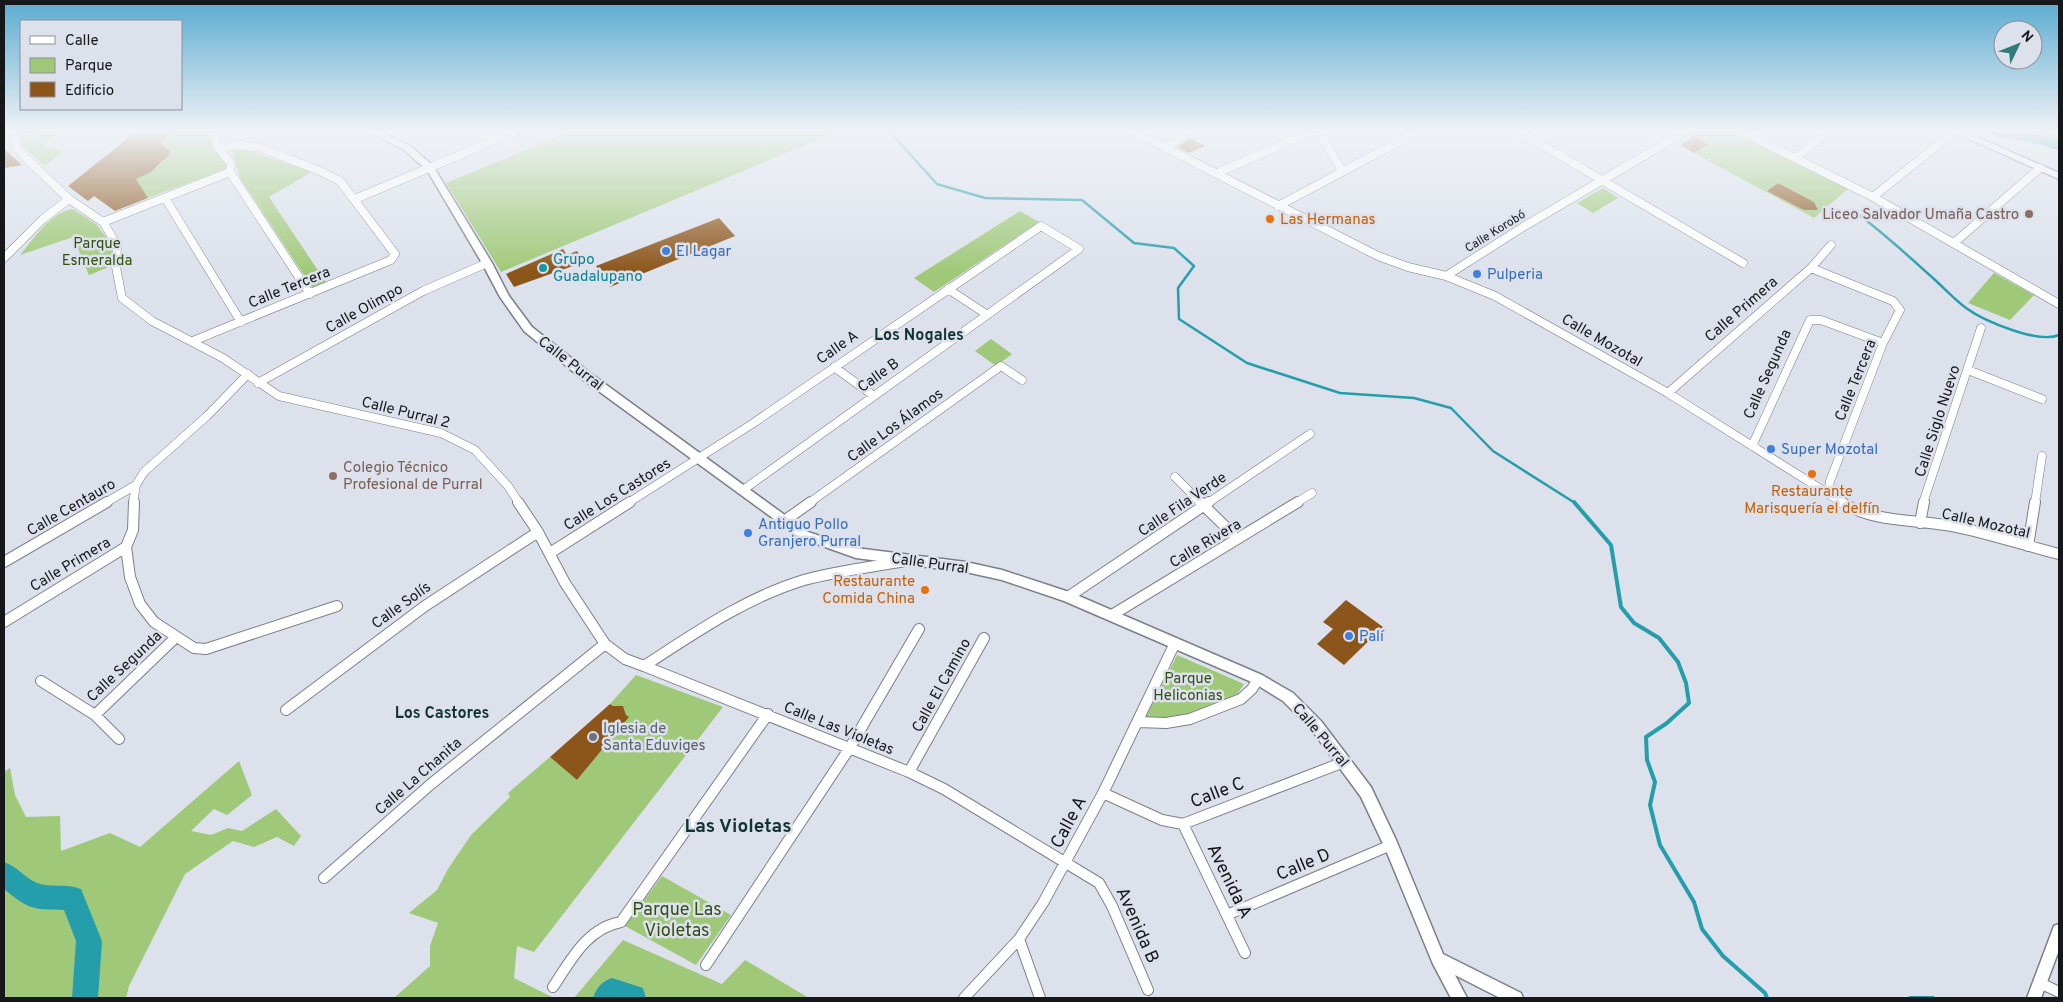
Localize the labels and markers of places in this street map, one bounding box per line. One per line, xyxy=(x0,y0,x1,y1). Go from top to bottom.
place label: Liceo Salvador Umaña Castro xyxy=(1822,206,2019,225)
marker: Liceo Salvador Umaña Castro xyxy=(2023,208,2035,220)
place label: Las Hermanas xyxy=(1280,211,1376,230)
marker: Las Hermanas xyxy=(1264,213,1276,225)
place label: El Lagar xyxy=(676,243,732,262)
marker: El Lagar xyxy=(660,245,672,257)
place label: Grupo Guadalupano xyxy=(553,251,643,287)
marker: Grupo Guadalupano xyxy=(537,262,549,274)
place label: Pulperia xyxy=(1487,266,1543,285)
marker: Pulperia xyxy=(1471,268,1483,280)
place label: Super Mozotal xyxy=(1781,441,1878,460)
marker: Super Mozotal xyxy=(1765,443,1777,455)
place label: Colegio Técnico Profesional de Purral xyxy=(343,459,483,495)
marker: Restaurante Marisquería el delfín xyxy=(1806,468,1818,480)
marker: Colegio Técnico Profesional de Purral xyxy=(327,470,339,482)
place label: Restaurante Marisquería el delfín xyxy=(1744,483,1880,519)
place label: Antiguo Pollo Granjero Purral xyxy=(758,516,861,552)
marker: Antiguo Pollo Granjero Purral xyxy=(742,527,754,539)
place label: Restaurante Comida China xyxy=(822,573,915,609)
marker: Restaurante Comida China xyxy=(919,584,931,596)
place label: Palí xyxy=(1359,628,1385,647)
marker: Palí xyxy=(1343,630,1355,642)
place label: Iglesia de Santa Eduviges xyxy=(603,720,706,756)
marker: Iglesia de Santa Eduviges xyxy=(587,731,599,743)

